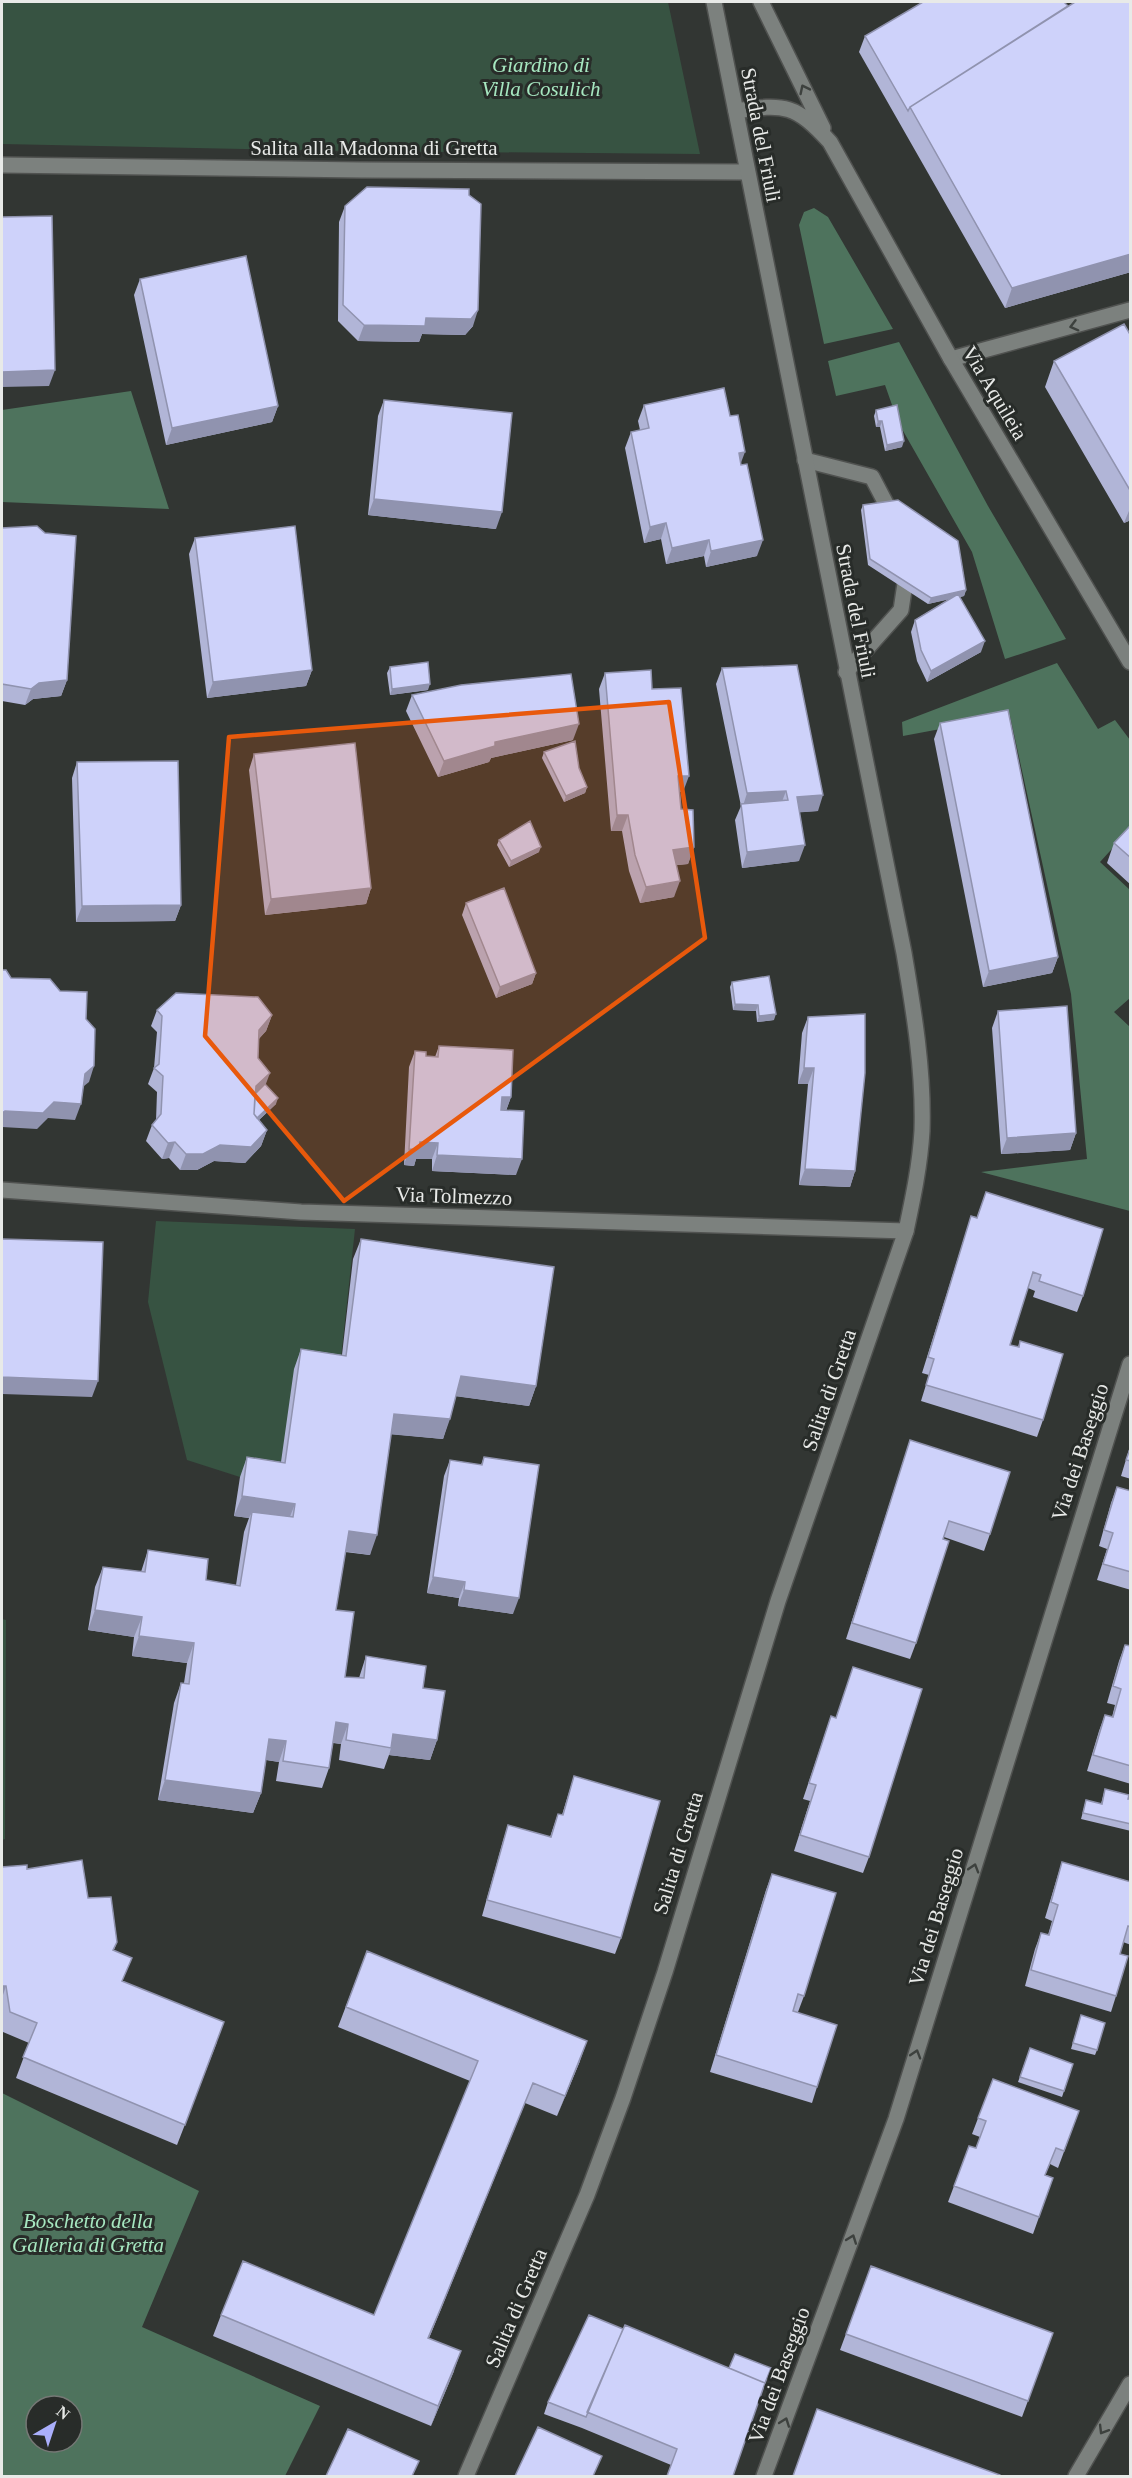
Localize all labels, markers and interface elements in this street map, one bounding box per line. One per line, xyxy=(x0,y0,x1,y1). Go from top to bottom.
park label: Giardino di Villa Cosulich xyxy=(481,53,601,101)
street label: Strada del Friuli xyxy=(736,66,786,204)
one-way arrow xyxy=(800,85,811,96)
street label: Salita alla Madonna di Gretta xyxy=(250,136,498,160)
one-way arrow xyxy=(1069,319,1080,331)
street label: Via Aquileia xyxy=(958,342,1033,445)
street label: Strada del Friuli xyxy=(831,542,881,680)
street label: Via Tolmezzo xyxy=(395,1182,513,1210)
street label: Salita di Gretta xyxy=(797,1325,861,1454)
street label: Via dei Baseggio xyxy=(1046,1380,1114,1524)
street label: Salita di Gretta xyxy=(648,1788,708,1917)
street label: Via dei Baseggio xyxy=(904,1845,968,1989)
one-way arrow xyxy=(966,1863,979,1874)
one-way arrow xyxy=(909,2049,921,2060)
park label: Boschetto della Galleria di Gretta xyxy=(12,2209,164,2257)
one-way arrow xyxy=(844,2234,857,2244)
street label: Salita di Gretta xyxy=(480,2244,552,2371)
street label: Via dei Baseggio xyxy=(743,2304,815,2446)
north arrow xyxy=(24,2394,84,2454)
text: N xyxy=(53,2402,73,2423)
one-way arrow xyxy=(777,2417,790,2427)
one-way arrow xyxy=(1098,2424,1110,2434)

